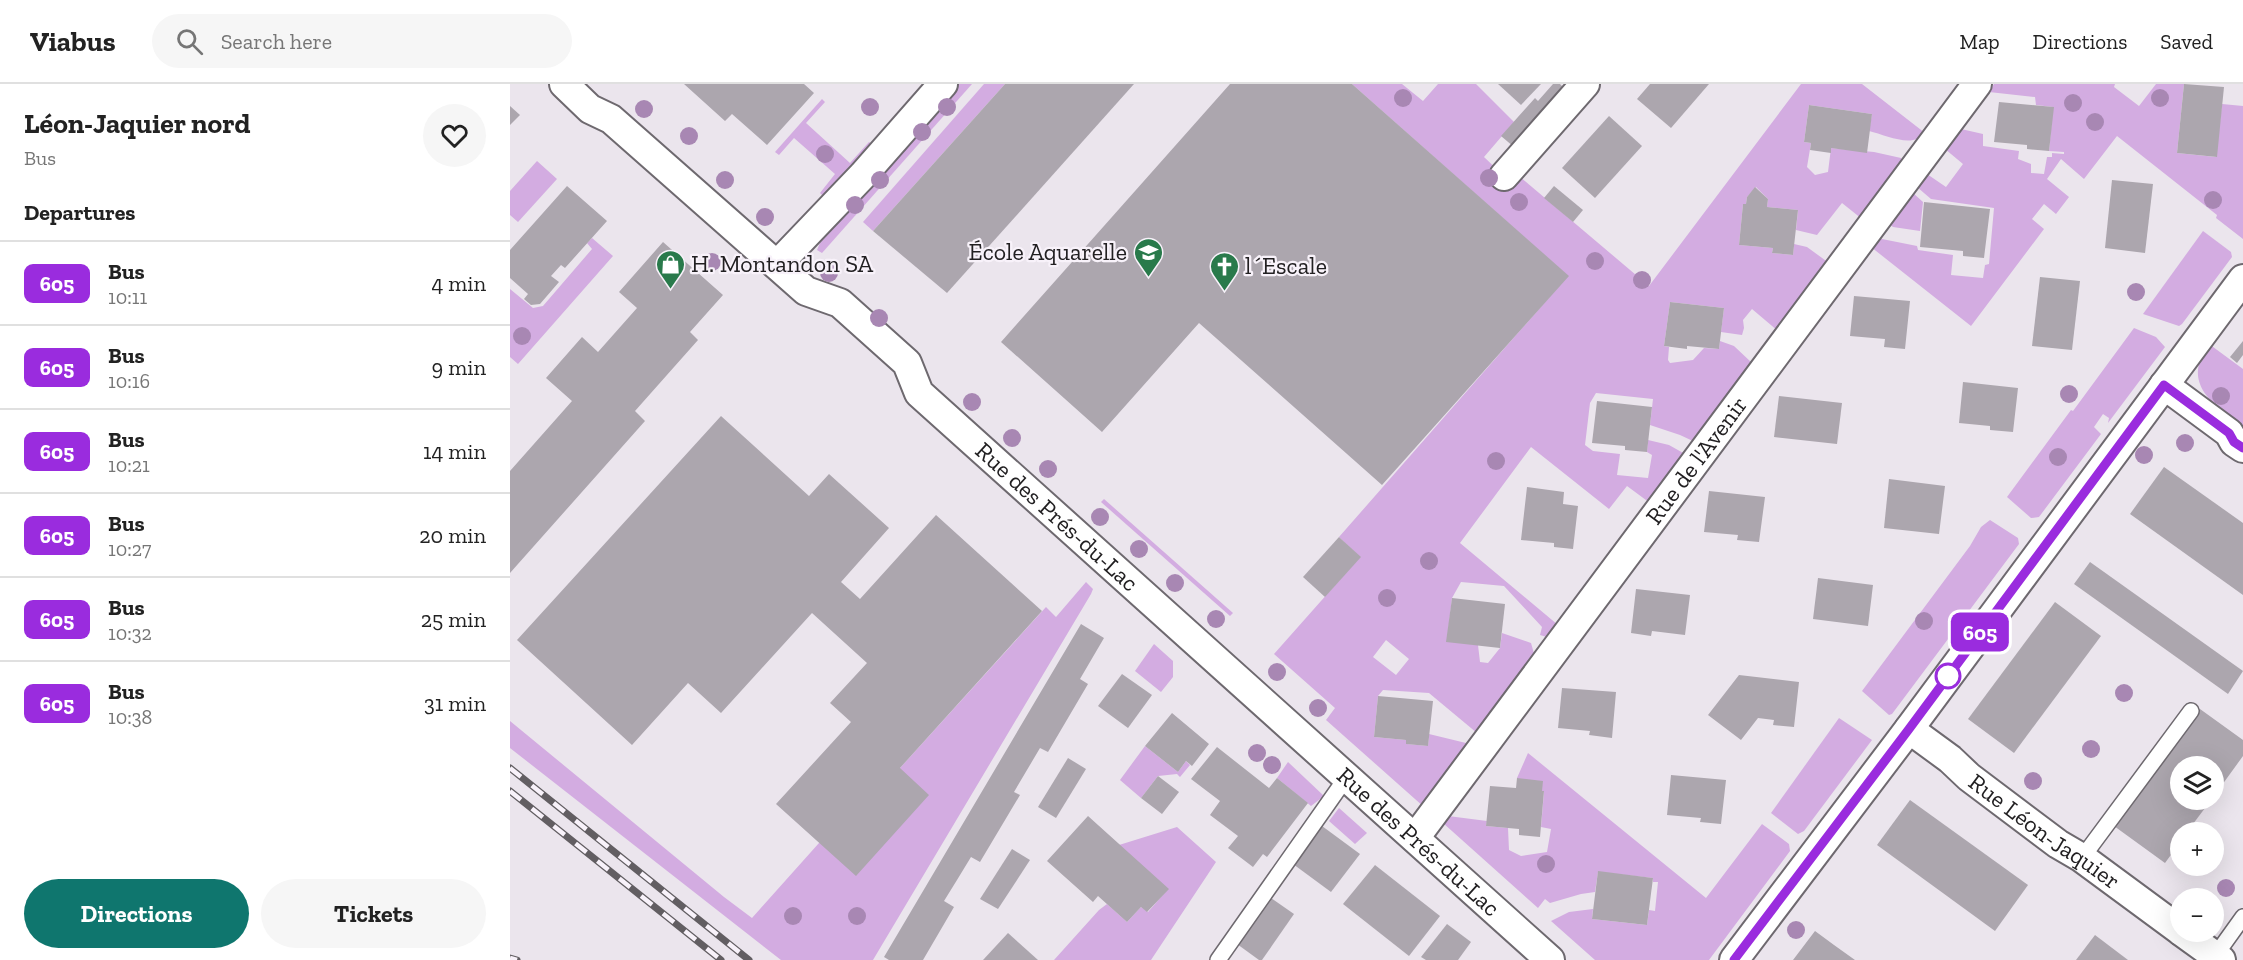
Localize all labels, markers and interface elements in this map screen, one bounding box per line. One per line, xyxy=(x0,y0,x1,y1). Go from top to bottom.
search box xyxy=(152,14,572,68)
text: Viabus xyxy=(30,25,116,58)
icon: search xyxy=(173,25,206,58)
text: Search here xyxy=(221,28,332,55)
text: Map xyxy=(1960,29,2000,54)
text: Directions xyxy=(2033,29,2127,54)
text: Saved xyxy=(2160,29,2213,54)
button: heart xyxy=(423,104,486,167)
text: Léon-Jaquier nord xyxy=(24,107,250,140)
text: Bus xyxy=(24,146,56,170)
text: Departures xyxy=(24,199,135,226)
school or university icon: École Aquarelle xyxy=(1132,236,1164,278)
place label: École Aquarelle xyxy=(969,237,1127,266)
shop icon: H. Montandon SA xyxy=(654,248,686,290)
place label: H. Montandon SA xyxy=(691,249,874,278)
church icon: l´Escale xyxy=(1208,250,1240,292)
place label: l´Escale xyxy=(1245,251,1327,280)
text: Bus xyxy=(108,258,145,285)
text: 4 min xyxy=(431,270,486,297)
text: 605 xyxy=(40,271,74,296)
text: 10:11 xyxy=(108,285,147,309)
text: Bus xyxy=(108,342,145,369)
text: 9 min xyxy=(432,354,486,381)
text: 605 xyxy=(40,355,74,380)
text: 10:16 xyxy=(108,369,150,393)
street label: Rue de l'Avenir xyxy=(1639,390,1753,530)
text: Bus xyxy=(108,426,145,453)
street label: Rue des Prés-du-Lac xyxy=(970,436,1145,597)
text: 14 min xyxy=(423,438,486,465)
text: 605 xyxy=(40,439,74,464)
text: 10:21 xyxy=(108,453,150,477)
text: Bus xyxy=(108,510,145,537)
text: 20 min xyxy=(419,522,486,549)
text: 605 xyxy=(40,523,74,548)
text: 10:27 xyxy=(108,537,151,561)
text: Bus xyxy=(108,594,145,621)
text: 25 min xyxy=(421,606,486,633)
text: 605 xyxy=(40,607,74,632)
line badge: 605 xyxy=(1946,612,2014,652)
text: 605 xyxy=(1963,620,1997,645)
text: 10:32 xyxy=(108,621,152,645)
unlabelled marker xyxy=(1935,663,1961,689)
text: Bus xyxy=(108,678,145,705)
text: 31 min xyxy=(424,690,486,717)
text: 605 xyxy=(40,691,74,716)
text: 10:38 xyxy=(108,705,152,729)
map controls xyxy=(2170,756,2224,942)
button: layers xyxy=(2170,756,2224,810)
street label: Rue des Prés-du-Lac xyxy=(1331,761,1506,922)
street label: Rue Léon-Jaquier xyxy=(1963,767,2126,895)
button: + xyxy=(2170,822,2224,876)
button: Directions xyxy=(24,879,249,948)
button: Tickets xyxy=(261,879,486,948)
button: − xyxy=(2170,888,2224,942)

